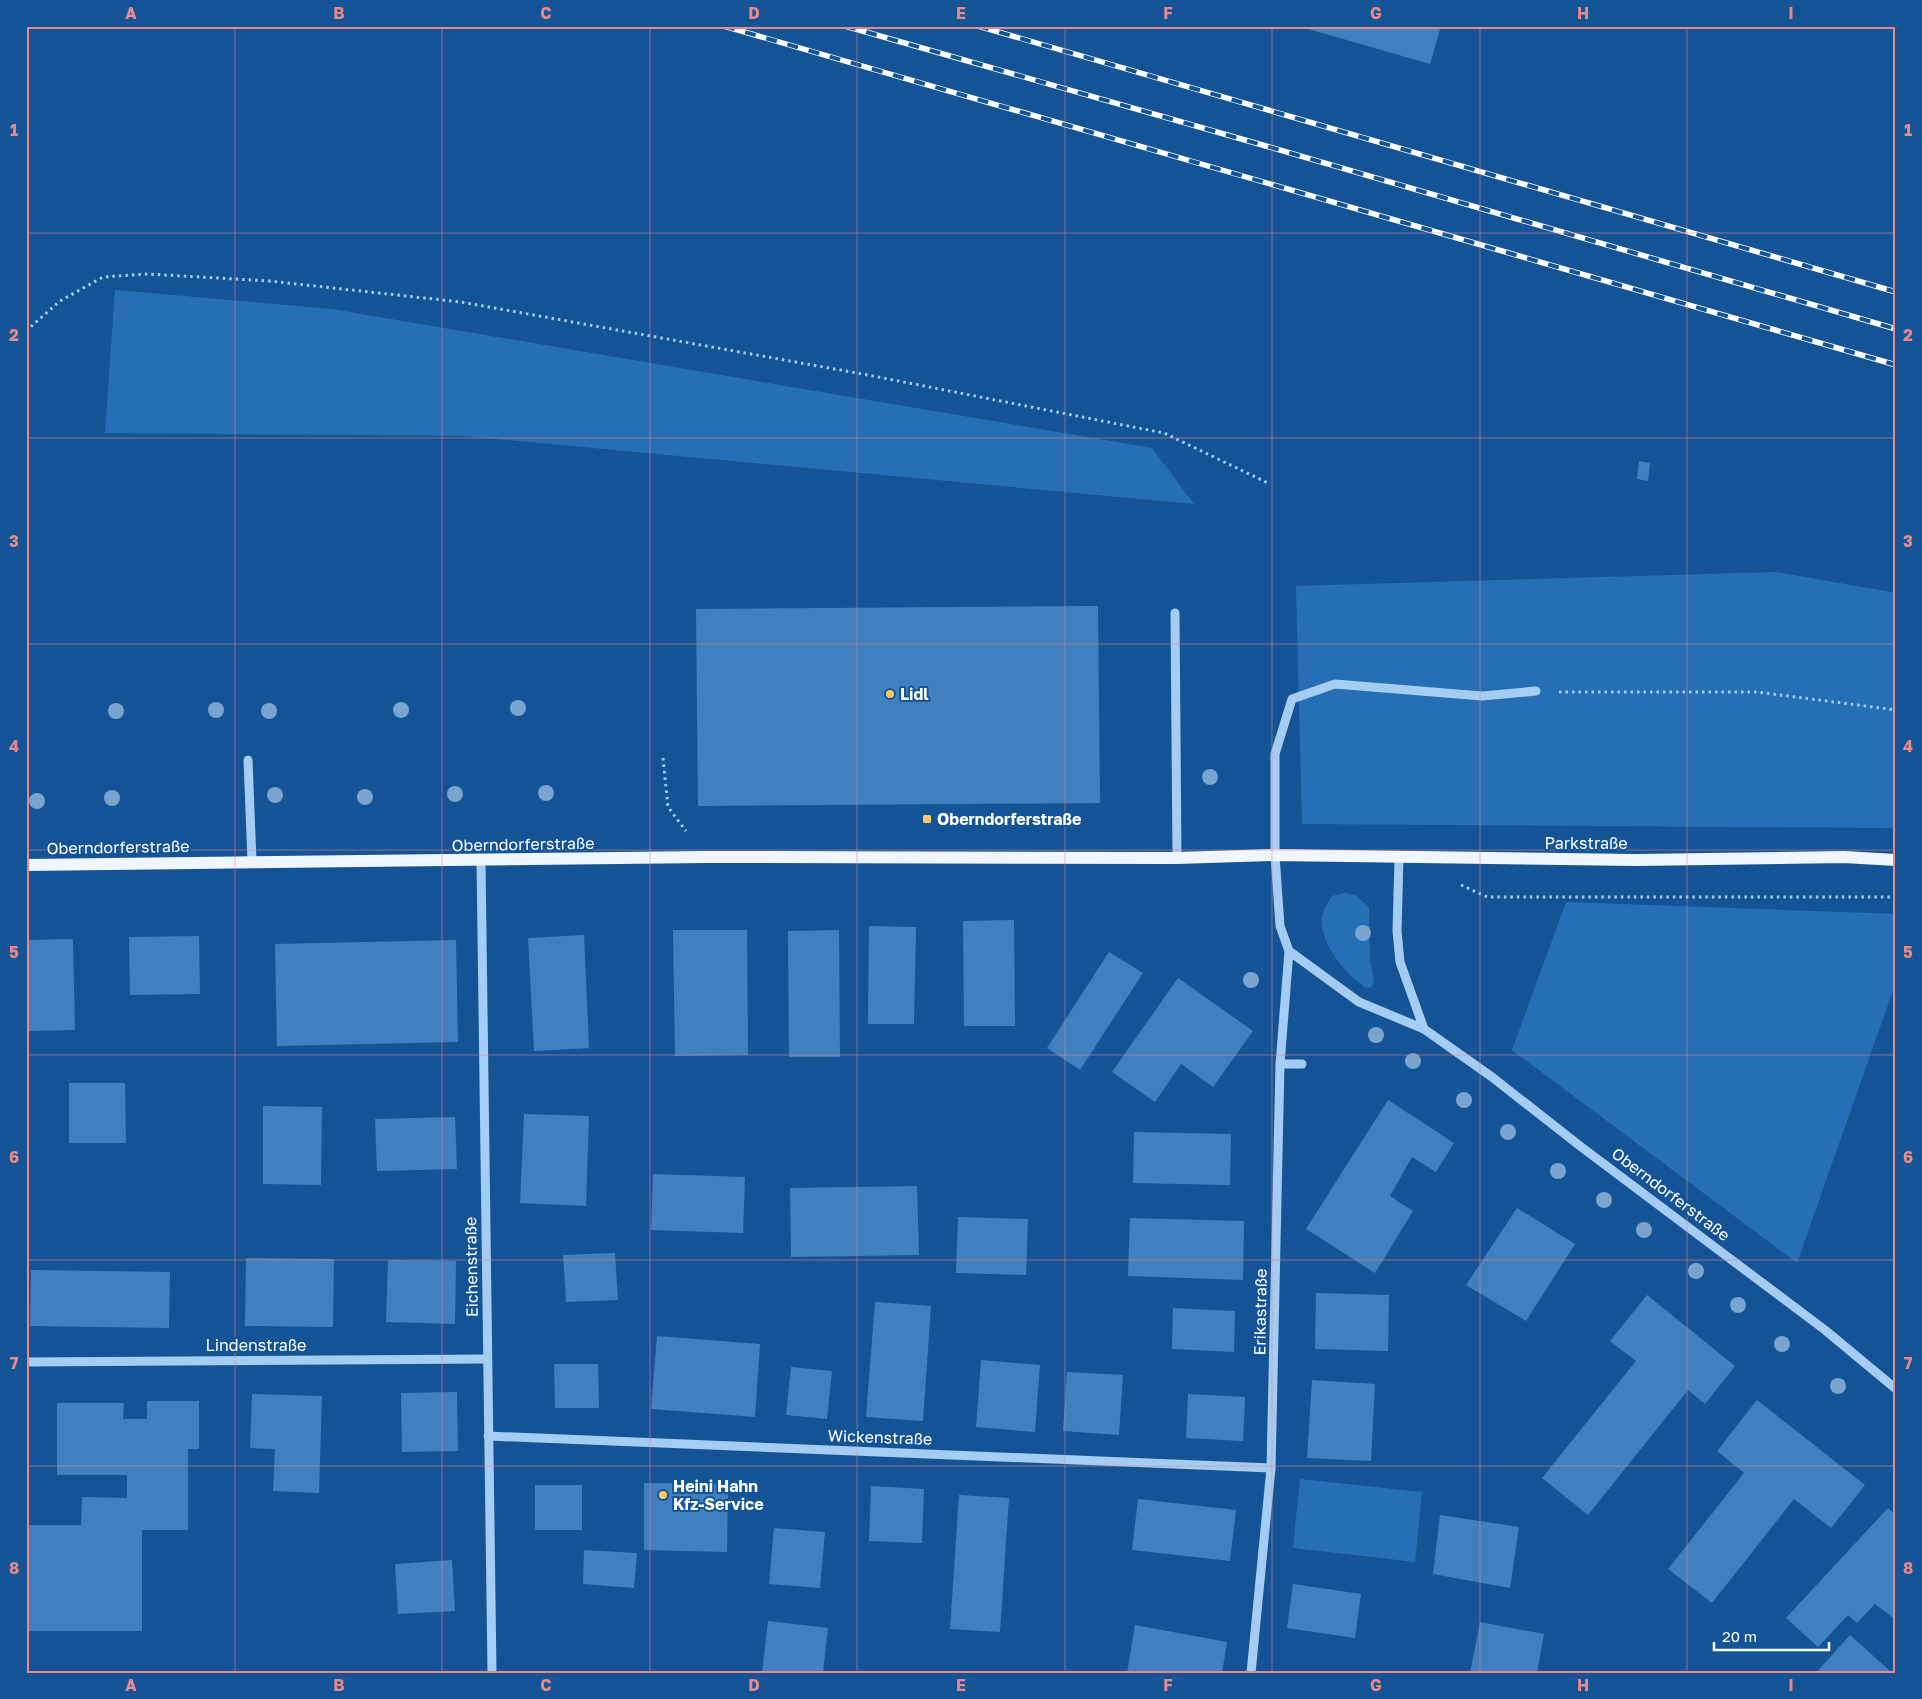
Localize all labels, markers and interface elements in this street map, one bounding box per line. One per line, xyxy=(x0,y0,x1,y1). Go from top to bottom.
text: A xyxy=(125,3,137,23)
text: B xyxy=(333,3,345,23)
text: C xyxy=(540,3,552,23)
text: D xyxy=(748,3,760,23)
text: E xyxy=(956,3,966,23)
text: F xyxy=(1163,3,1173,23)
text: G xyxy=(1370,3,1382,23)
text: H xyxy=(1577,3,1589,23)
text: I xyxy=(1788,3,1794,23)
text: 1 xyxy=(10,120,18,140)
text: 1 xyxy=(1904,120,1912,140)
text: 2 xyxy=(9,325,19,345)
text: 2 xyxy=(1903,325,1913,345)
text: 3 xyxy=(9,531,19,551)
text: 3 xyxy=(1903,531,1913,551)
place label: Lidl xyxy=(900,684,929,704)
marker: Lidl xyxy=(884,688,896,700)
text: 4 xyxy=(9,736,19,756)
text: 4 xyxy=(1903,736,1913,756)
place label: Oberndorferstraße xyxy=(937,809,1082,829)
marker: Oberndorferstraße xyxy=(921,813,933,825)
street label: Oberndorferstraße xyxy=(451,833,595,855)
street label: Parkstraße xyxy=(1544,833,1628,853)
street label: Oberndorferstraße xyxy=(46,836,190,858)
text: 5 xyxy=(9,942,19,962)
text: 5 xyxy=(1903,942,1913,962)
street label: Oberndorferstraße xyxy=(1608,1143,1734,1245)
text: 6 xyxy=(9,1147,19,1167)
text: 6 xyxy=(1903,1147,1913,1167)
street label: Eichenstraße xyxy=(460,1217,482,1317)
street label: Erikastraße xyxy=(1249,1268,1271,1356)
street label: Lindenstraße xyxy=(206,1335,306,1355)
text: 7 xyxy=(10,1353,19,1373)
text: 7 xyxy=(1904,1353,1913,1373)
street label: Wickenstraße xyxy=(827,1425,933,1449)
place label: Heini Hahn Kfz-Service xyxy=(673,1476,764,1514)
marker: Heini Hahn Kfz-Service xyxy=(657,1489,669,1501)
text: 8 xyxy=(9,1558,19,1578)
text: 8 xyxy=(1903,1558,1913,1578)
scale bar xyxy=(1714,1619,1830,1651)
text: 20 m xyxy=(1722,1627,1757,1645)
text: A xyxy=(125,1675,137,1695)
text: B xyxy=(333,1675,345,1695)
text: C xyxy=(540,1675,552,1695)
text: D xyxy=(748,1675,760,1695)
text: E xyxy=(956,1675,966,1695)
text: F xyxy=(1163,1675,1173,1695)
text: G xyxy=(1370,1675,1382,1695)
text: H xyxy=(1577,1675,1589,1695)
text: I xyxy=(1788,1675,1794,1695)

